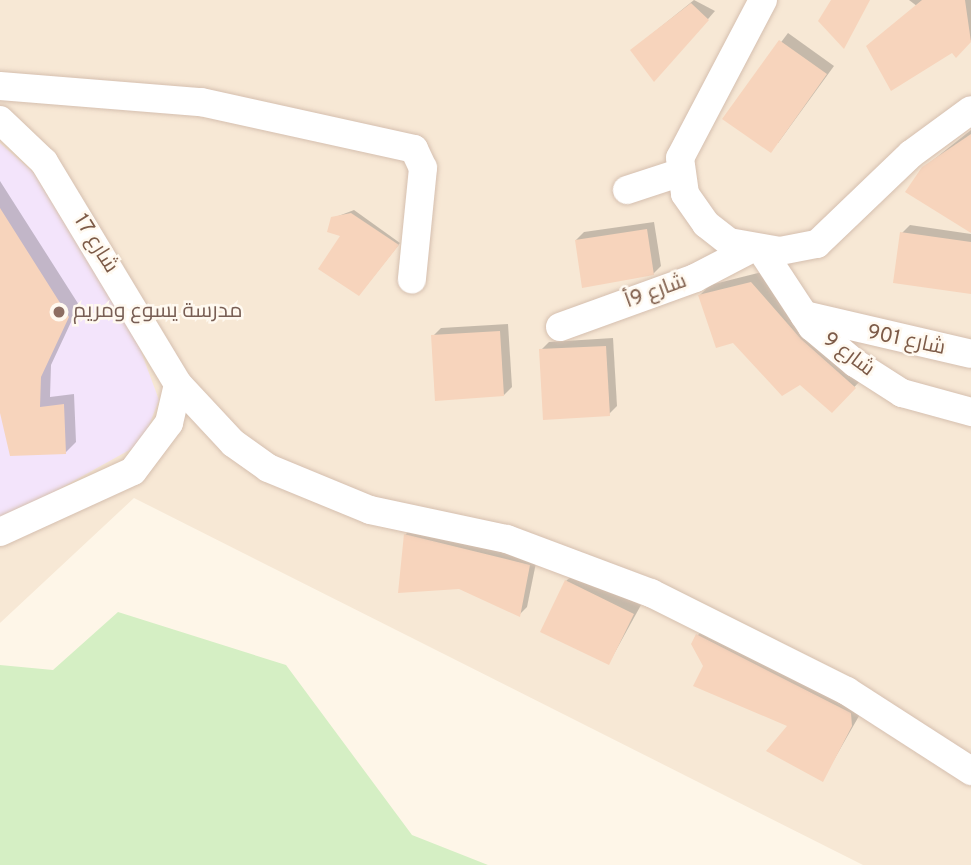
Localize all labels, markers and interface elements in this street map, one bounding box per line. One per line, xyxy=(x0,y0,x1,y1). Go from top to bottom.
street label: شارع 17 xyxy=(67,210,123,278)
street label: شارع 9أ xyxy=(622,269,690,315)
place label: مدرسة يسوع ومريم xyxy=(73,299,242,325)
marker: مدرسة يسوع ومريم xyxy=(51,304,67,320)
street label: شارع 901 xyxy=(865,320,947,362)
street label: شارع 9 xyxy=(817,327,879,383)

